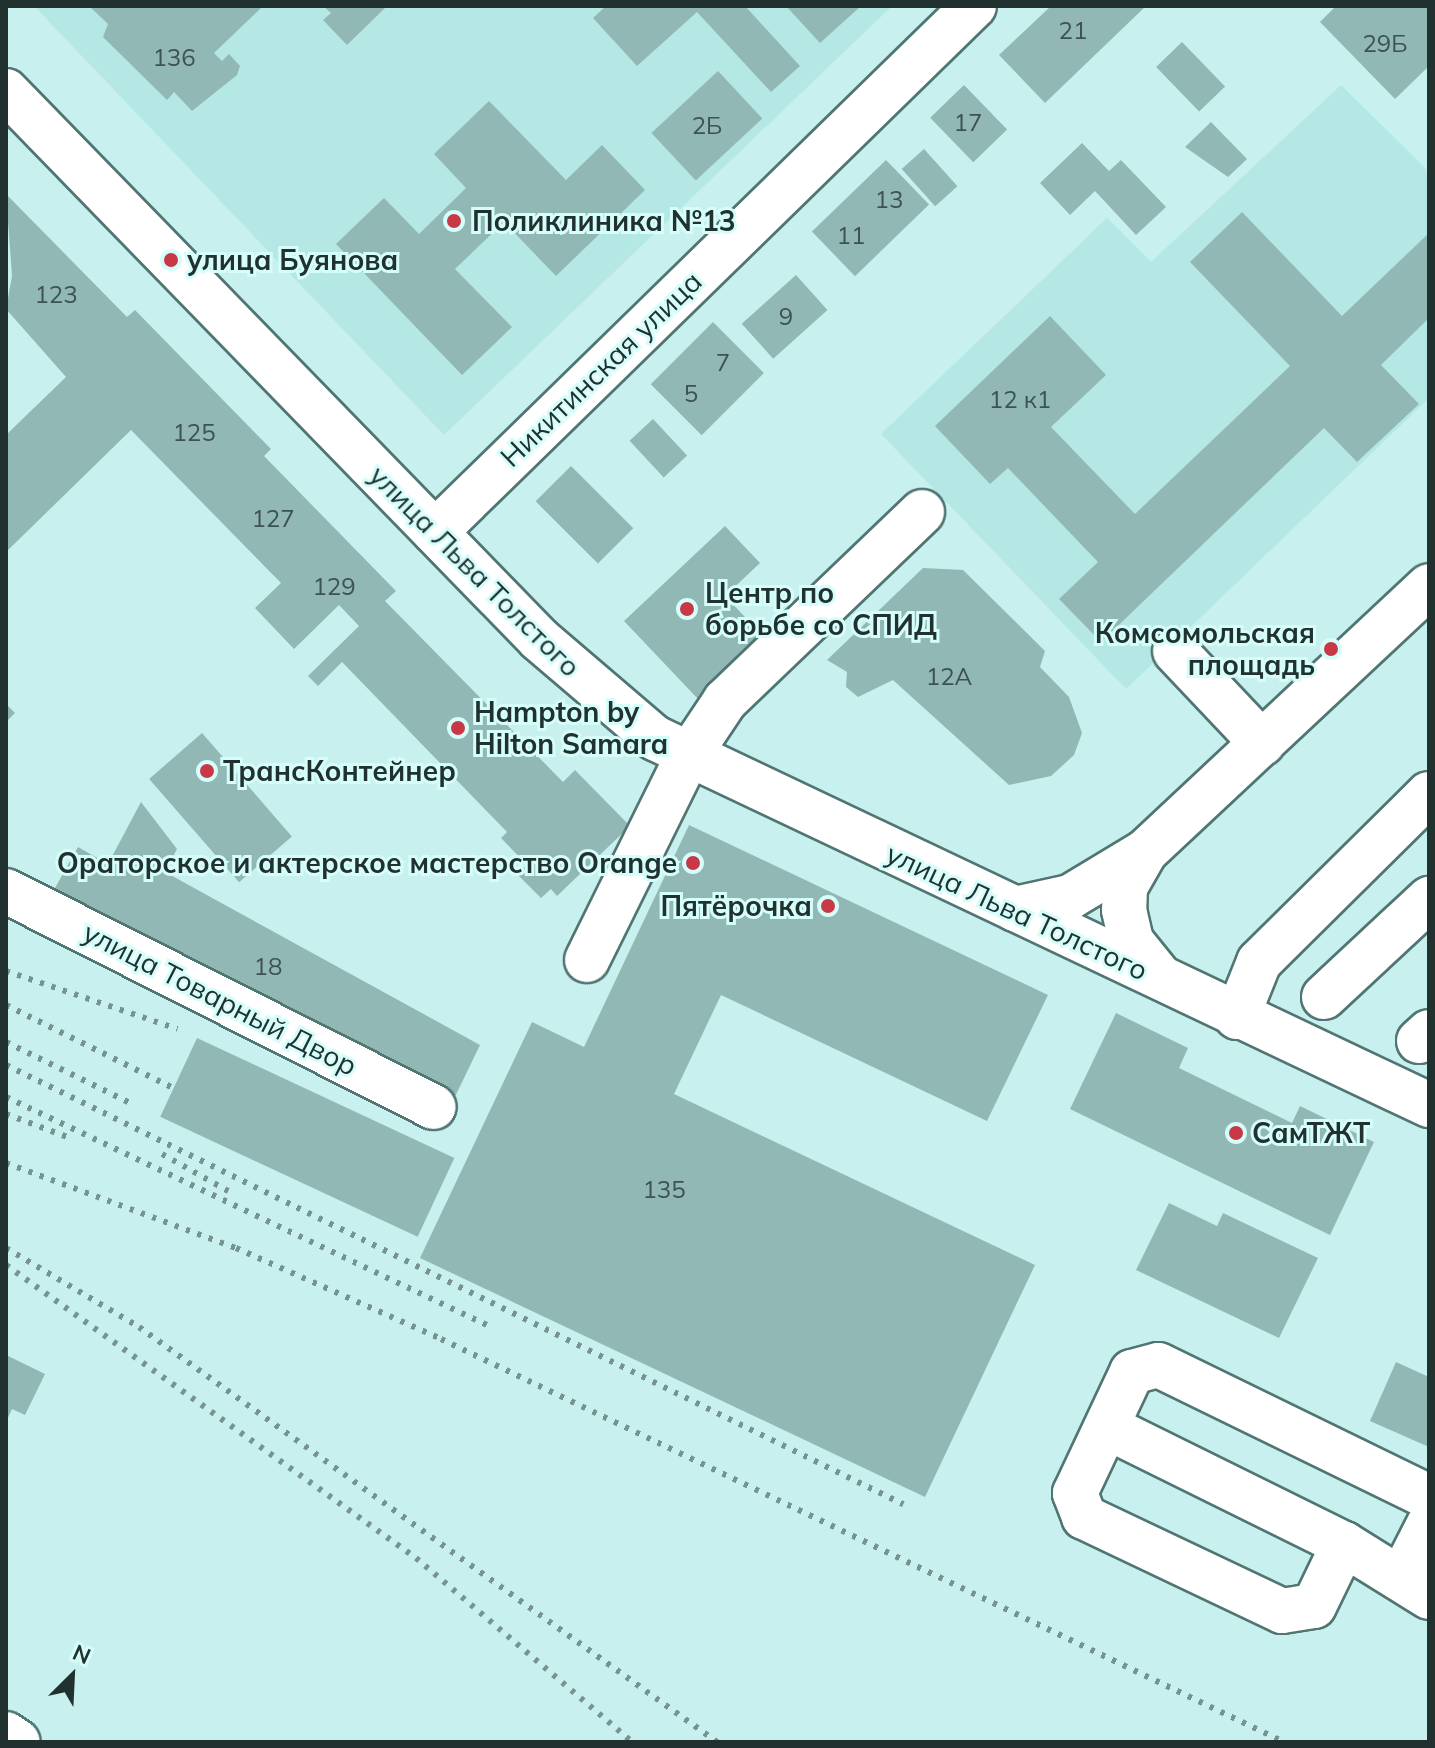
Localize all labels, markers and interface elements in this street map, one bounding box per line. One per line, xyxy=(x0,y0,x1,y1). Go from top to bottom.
house number: 21 xyxy=(1059,17,1087,45)
house number: 29Б xyxy=(1362,30,1408,58)
house number: 136 xyxy=(152,44,196,72)
house number: 17 xyxy=(954,109,982,137)
house number: 2Б xyxy=(692,112,722,140)
house number: 13 xyxy=(875,186,903,214)
place label: Поликлиника №13 xyxy=(472,204,736,238)
marker: Поликлиника №13 xyxy=(443,210,465,232)
house number: 11 xyxy=(837,222,865,250)
place label: улица Буянова xyxy=(187,243,398,277)
marker: улица Буянова xyxy=(162,251,180,269)
street label: Никитинская улица xyxy=(493,264,709,474)
house number: 123 xyxy=(34,281,78,309)
house number: 9 xyxy=(779,303,793,331)
house number: 7 xyxy=(716,349,730,377)
house number: 5 xyxy=(684,380,698,408)
house number: 12 к1 xyxy=(989,386,1051,414)
house number: 125 xyxy=(172,419,216,447)
street label: улица Льва Толстого xyxy=(362,458,588,684)
house number: 127 xyxy=(251,505,295,533)
house number: 129 xyxy=(312,573,356,601)
place label: Центр по борьбе со СПИД xyxy=(705,576,937,642)
marker: Центр по борьбе со СПИД xyxy=(676,598,698,620)
place label: Комсомольская площадь xyxy=(1095,616,1315,682)
marker: Комсомольская площадь xyxy=(1322,640,1340,658)
house number: 12А xyxy=(926,663,972,691)
place label: Hampton by Hilton Samara xyxy=(474,695,668,761)
marker: Hampton by Hilton Samara xyxy=(449,719,467,737)
place label: ТрансКонтейнер xyxy=(223,754,456,788)
marker: ТрансКонтейнер xyxy=(198,762,216,780)
street label: улица Льва Толстого xyxy=(881,837,1153,987)
place label: Ораторское и актерское мастерство Orange xyxy=(57,846,677,880)
marker: Ораторское и актерское мастерство Orange xyxy=(684,854,702,872)
place label: Пятёрочка xyxy=(660,889,812,923)
marker: Пятёрочка xyxy=(819,897,837,915)
street label: улица Товарный Двор xyxy=(78,915,362,1083)
house number: 18 xyxy=(254,953,282,981)
place label: СамТЖТ xyxy=(1252,1116,1370,1150)
marker: СамТЖТ xyxy=(1227,1124,1245,1142)
house number: 135 xyxy=(642,1176,686,1204)
north arrow xyxy=(32,1636,112,1716)
text: N xyxy=(68,1638,95,1670)

